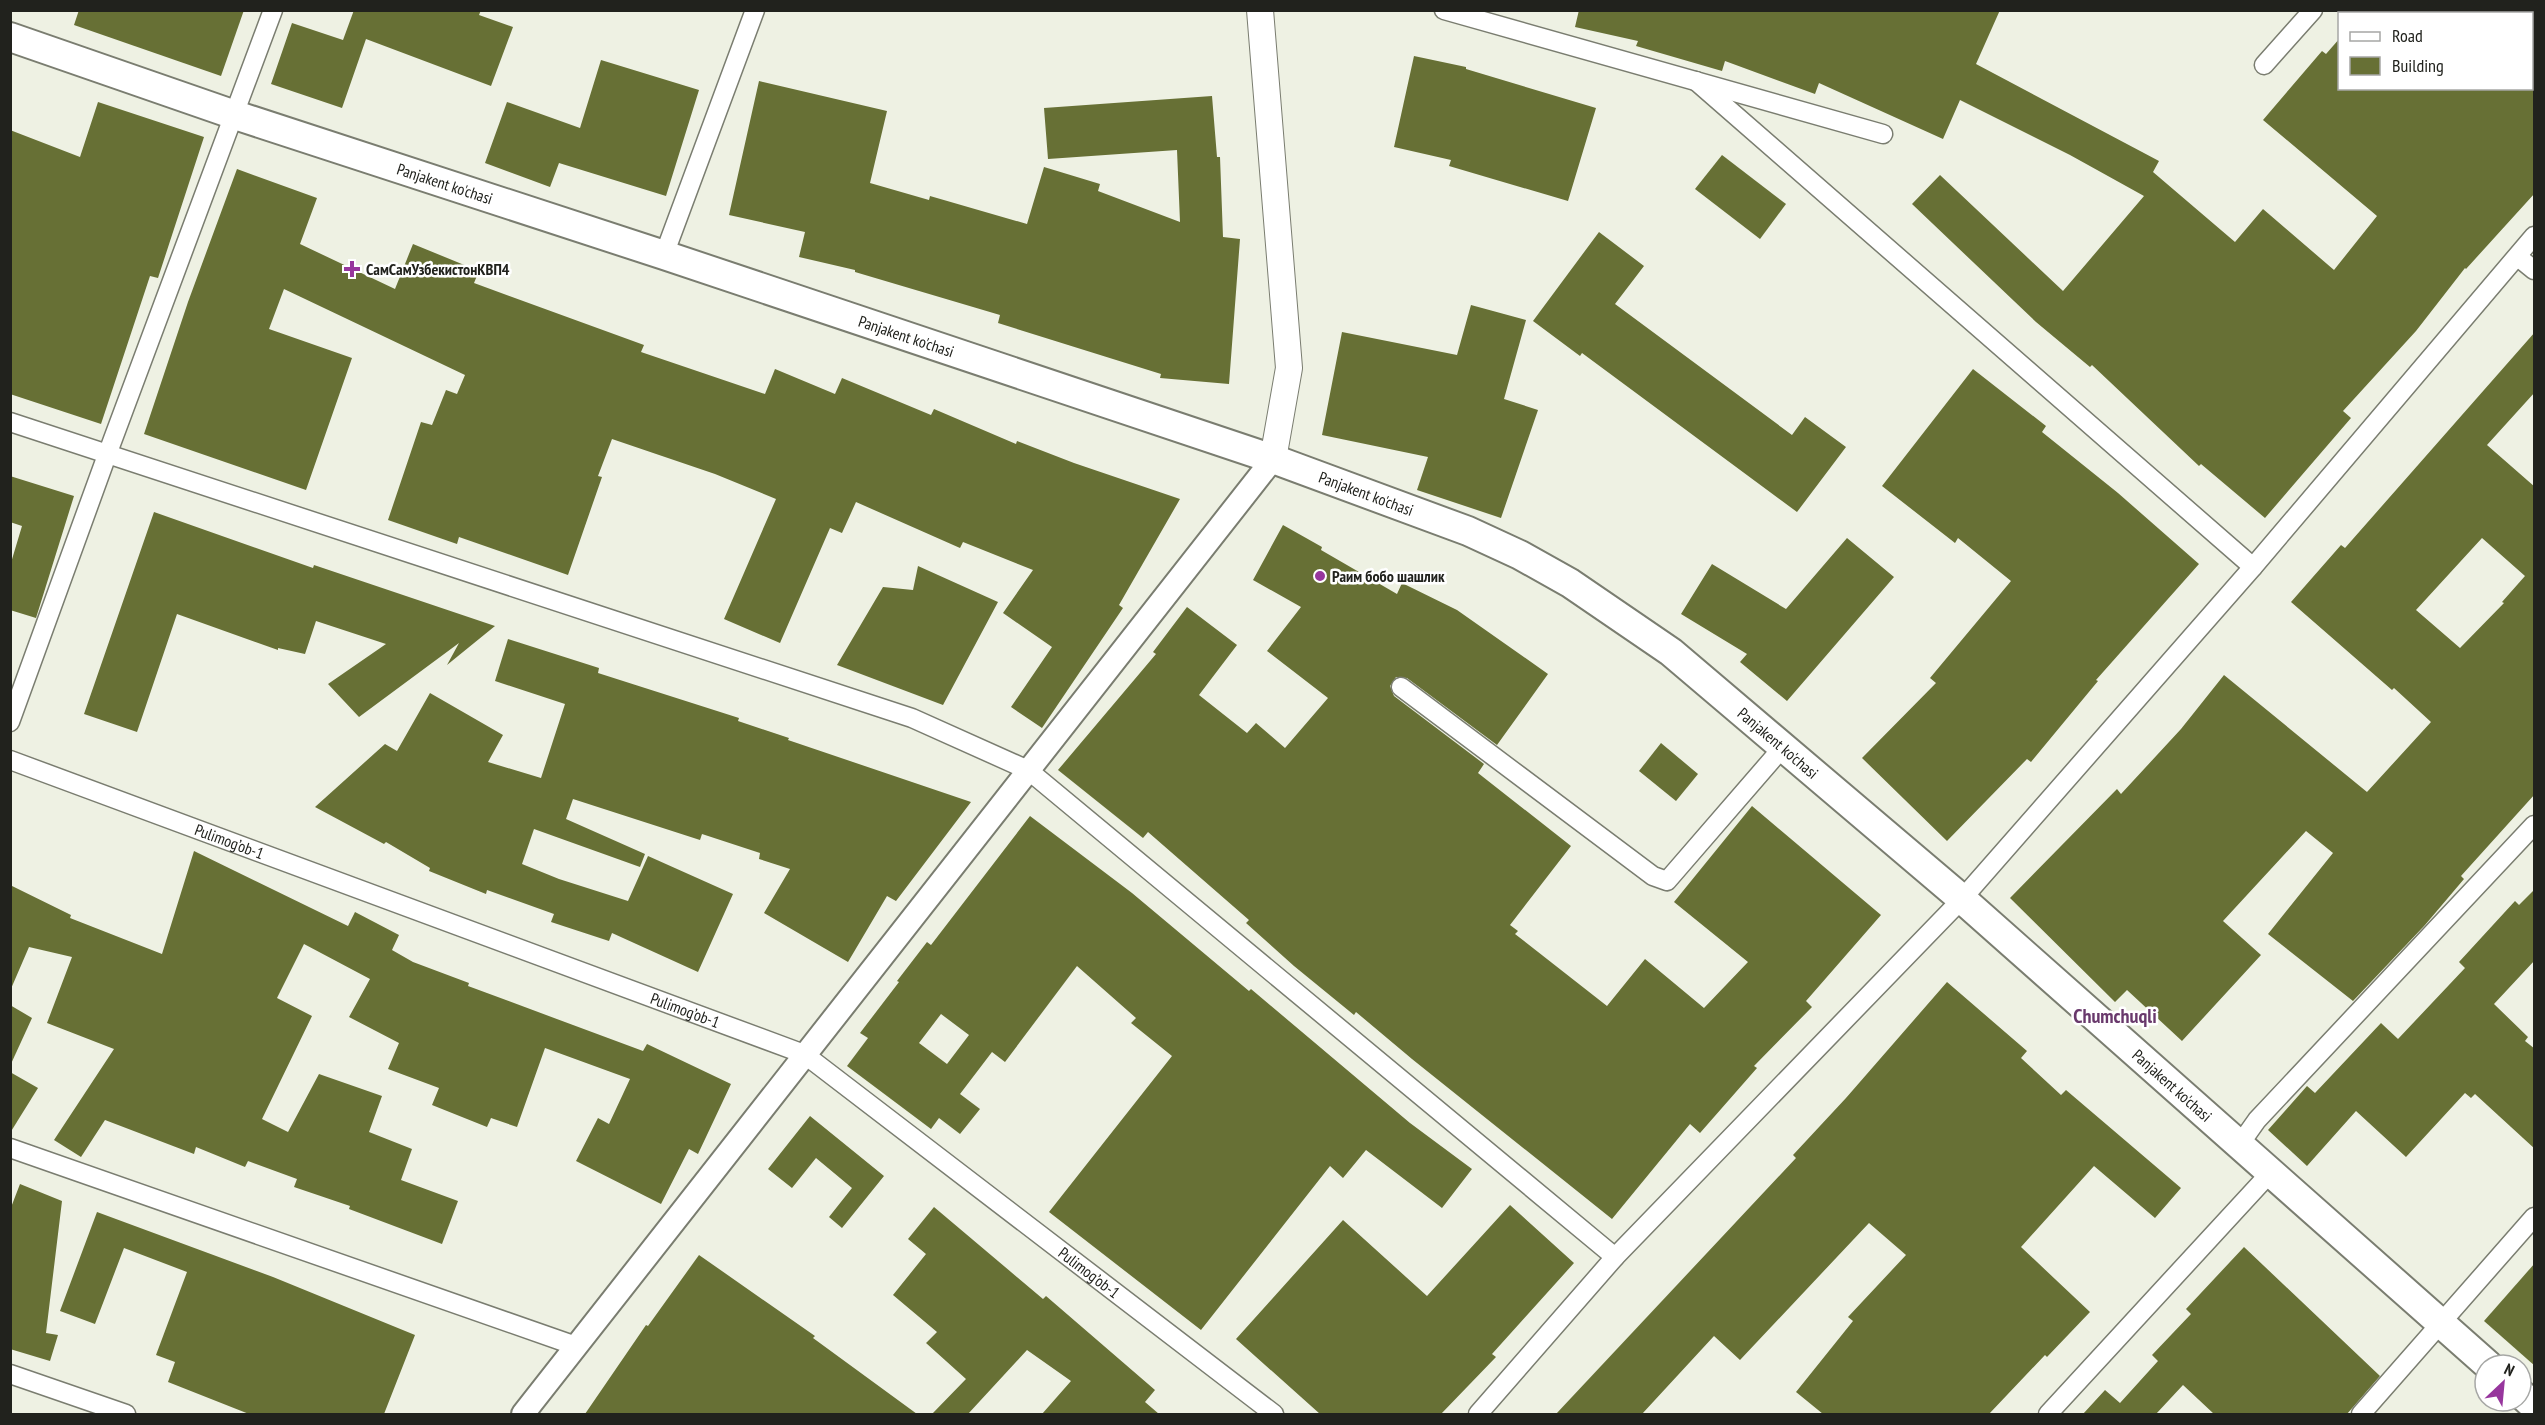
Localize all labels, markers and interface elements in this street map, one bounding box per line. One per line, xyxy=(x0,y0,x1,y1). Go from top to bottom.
legend xyxy=(2338,12,2533,90)
text: Road xyxy=(2392,24,2423,47)
text: Building xyxy=(2392,54,2444,77)
street label: Panjakent ko'chasi xyxy=(395,159,495,208)
place label: СамСамУзбекистонКВП4 xyxy=(366,259,510,279)
marker: СамСамУзбекистонКВП4 xyxy=(343,260,361,278)
street label: Panjakent ko'chasi xyxy=(856,311,957,361)
street label: Panjakent ko'chasi xyxy=(1316,467,1416,520)
place label: Раим бобо шашлик xyxy=(1332,566,1445,586)
marker: Раим бобо шашлик xyxy=(1313,569,1327,583)
street label: Panjakent ko'chasi xyxy=(1734,703,1823,783)
street label: Pulimog’ob-1 xyxy=(192,819,267,863)
street label: Pulimog’ob-1 xyxy=(648,988,723,1032)
district label: Chumchuqli xyxy=(2073,1003,2157,1029)
street label: Panjakent ko'chasi xyxy=(2128,1045,2216,1126)
street label: Pulimog’ob-1 xyxy=(1054,1243,1124,1302)
north arrow xyxy=(2473,1353,2533,1413)
text: N xyxy=(2501,1359,2518,1380)

